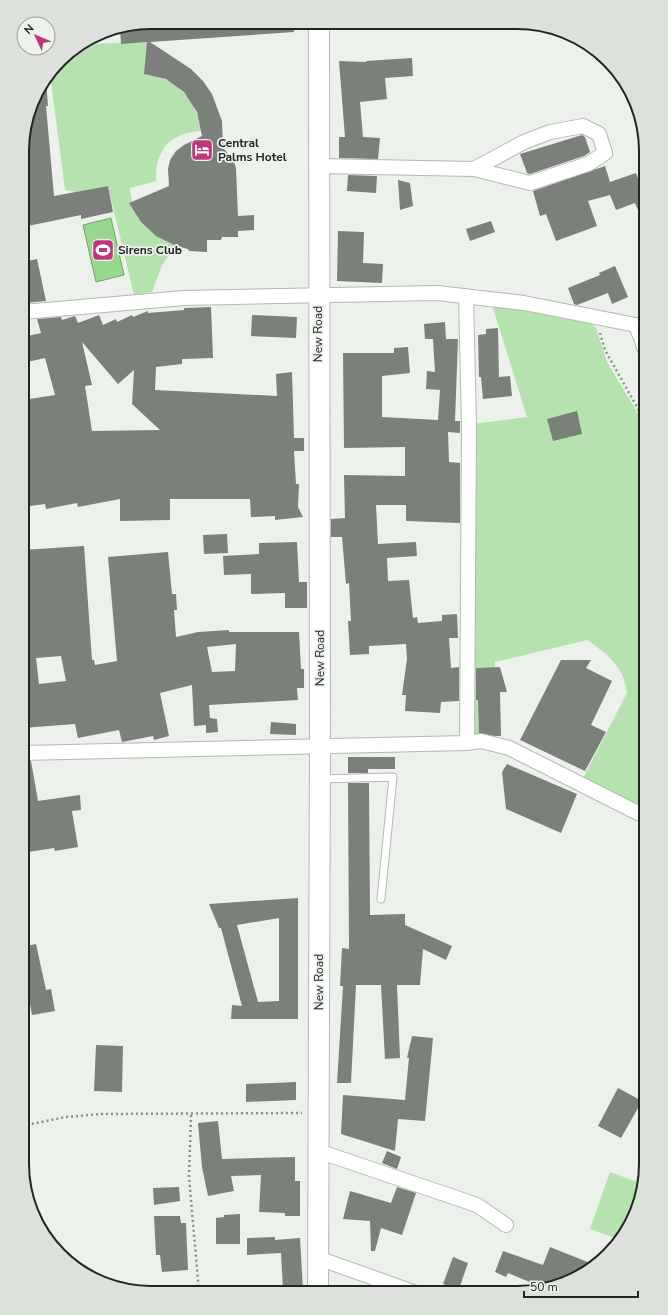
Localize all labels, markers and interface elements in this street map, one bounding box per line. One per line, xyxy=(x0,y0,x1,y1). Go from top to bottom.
north arrow xyxy=(16,16,56,56)
text: N xyxy=(21,21,37,38)
place label: Central Palms Hotel xyxy=(218,135,287,165)
hotel icon: Central Palms Hotel xyxy=(189,137,215,163)
sports icon: Sirens Club xyxy=(90,237,116,263)
place label: Sirens Club xyxy=(118,242,182,258)
street label: New Road xyxy=(310,306,326,362)
street label: New Road xyxy=(312,630,328,686)
street label: New Road xyxy=(311,954,327,1010)
scale bar xyxy=(524,1273,638,1299)
text: 50 m xyxy=(530,1279,558,1295)

